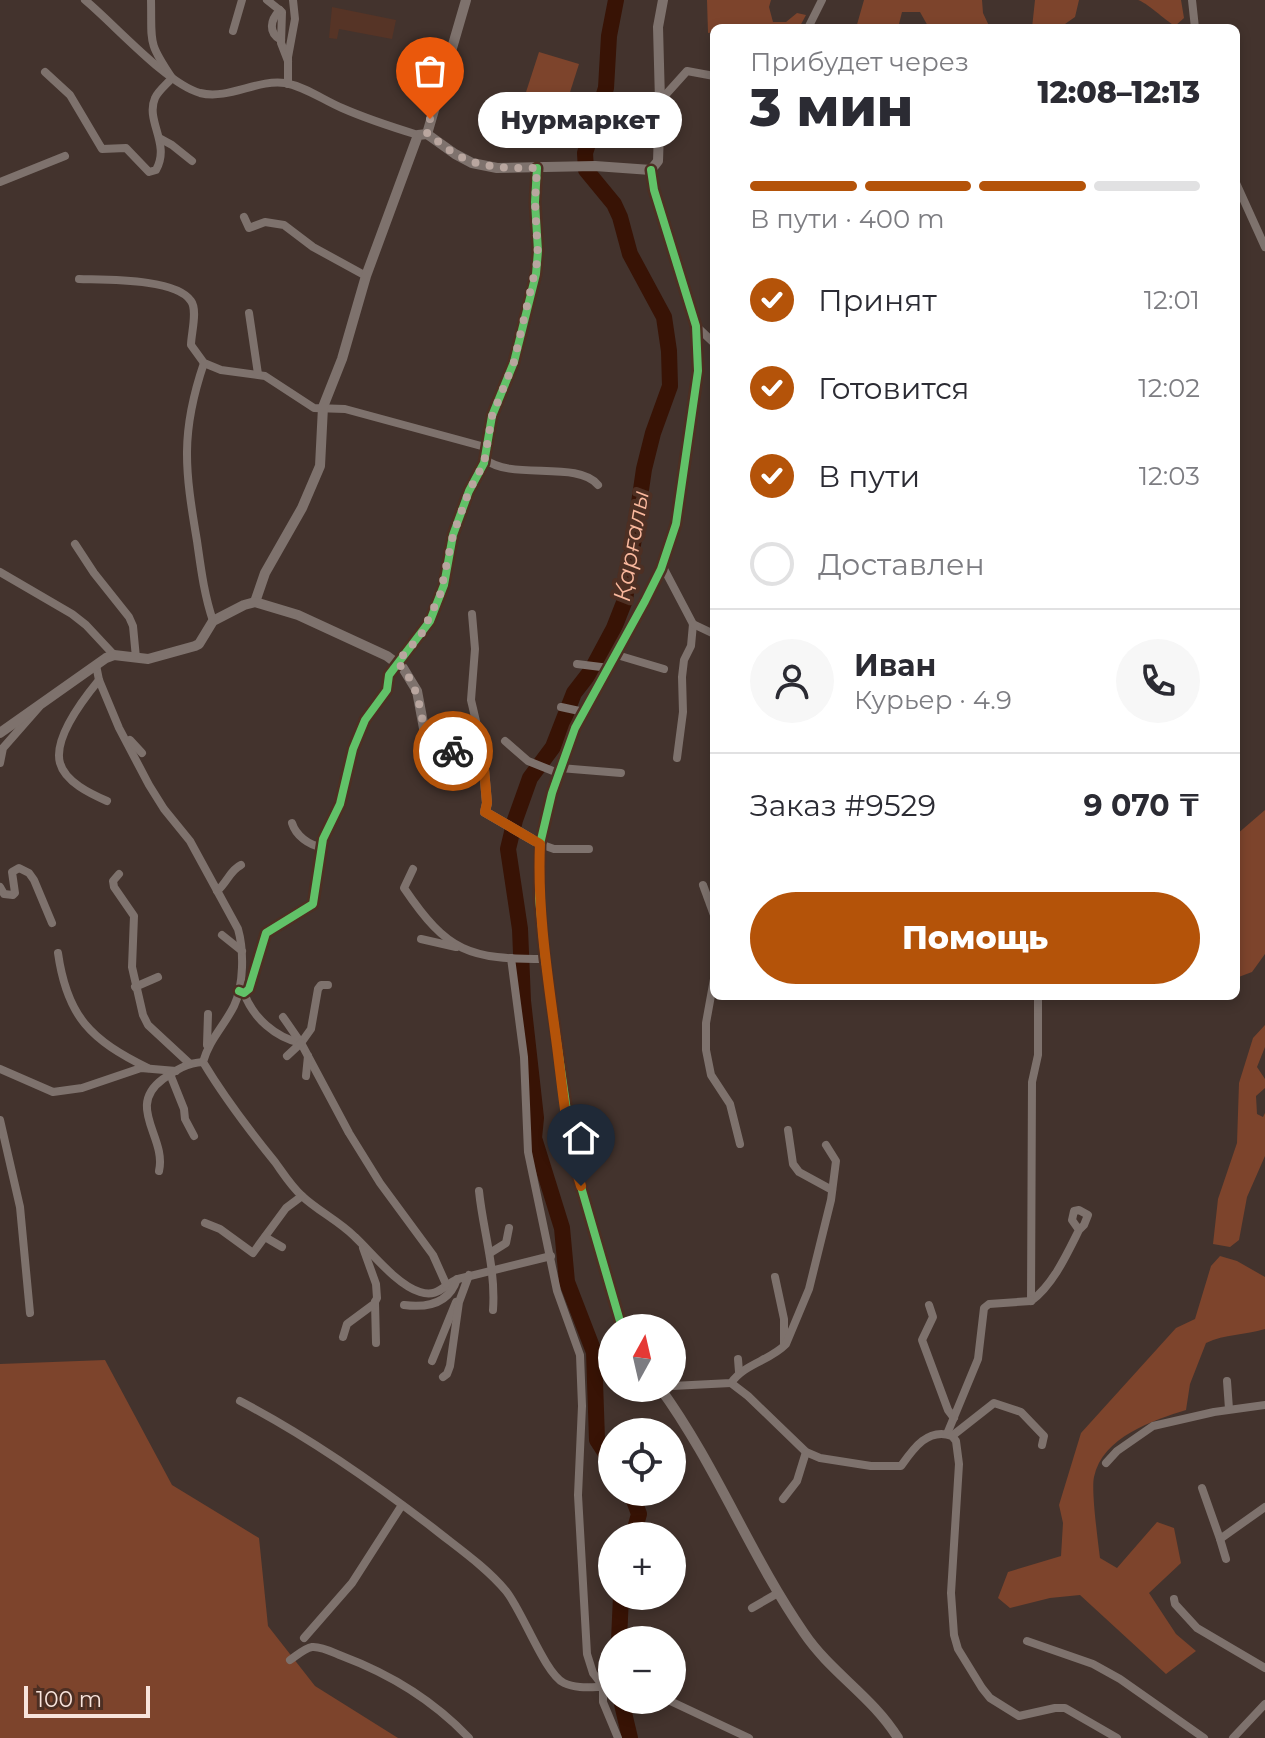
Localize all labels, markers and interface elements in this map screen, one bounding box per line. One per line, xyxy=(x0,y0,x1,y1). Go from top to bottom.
pin xyxy=(396,37,464,119)
text: Прибудет через xyxy=(750,46,969,78)
icon: bag xyxy=(408,49,452,93)
text: 12:08–12:13 xyxy=(1038,74,1200,111)
text: 3 мин xyxy=(750,76,913,139)
callout: Нурмаркет xyxy=(478,91,682,147)
text: Нурмаркет xyxy=(500,104,660,136)
text: В пути · 400 m xyxy=(750,203,945,235)
icon: check xyxy=(750,278,794,322)
text: Принят xyxy=(818,282,937,319)
text: 12:01 xyxy=(1144,284,1200,316)
icon: check xyxy=(750,366,794,410)
text: Готовится xyxy=(818,370,970,407)
text: 12:02 xyxy=(1138,372,1200,404)
icon: check xyxy=(750,454,794,498)
text: В пути xyxy=(818,458,920,495)
text: 12:03 xyxy=(1139,460,1200,492)
water label: Қарғалы xyxy=(607,488,655,604)
text: Доставлен xyxy=(818,546,985,583)
button: person xyxy=(750,639,834,723)
button: phone xyxy=(1116,639,1200,723)
text: Иван xyxy=(854,647,936,684)
text: Курьер · 4.9 xyxy=(854,684,1012,716)
courier xyxy=(413,711,493,791)
icon: bike xyxy=(431,729,475,773)
text: Заказ #9529 xyxy=(750,787,936,824)
text: 9 070 ₸ xyxy=(1083,787,1200,824)
button: Помощь xyxy=(750,892,1200,984)
pin xyxy=(547,1104,615,1186)
icon: home xyxy=(559,1116,603,1160)
north arrow xyxy=(598,1314,686,1402)
map controls xyxy=(598,1314,686,1714)
button: locate xyxy=(598,1418,686,1506)
button: + xyxy=(598,1522,686,1610)
button: − xyxy=(598,1626,686,1714)
scale bar xyxy=(24,1682,150,1718)
text: 100 m xyxy=(36,1686,102,1713)

